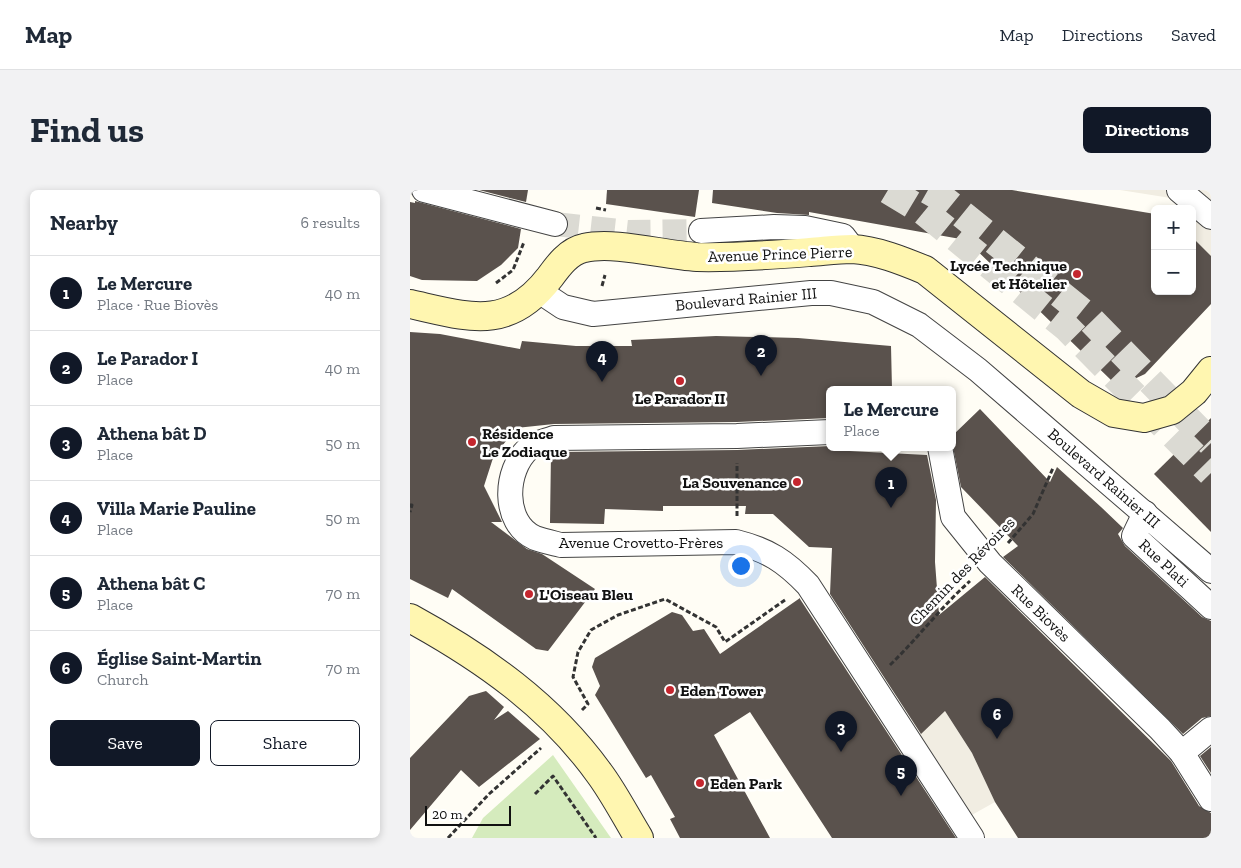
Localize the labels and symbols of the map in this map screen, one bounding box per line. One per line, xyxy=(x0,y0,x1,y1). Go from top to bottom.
street label: Avenue Prince Pierre xyxy=(707,242,853,266)
place label: Lycée Technique et Hôtelier xyxy=(950,256,1067,293)
marker: Lycée Technique et Hôtelier xyxy=(1071,268,1083,280)
street label: Boulevard Rainier III xyxy=(674,283,818,315)
pin: 2 xyxy=(745,335,777,376)
pin: 4 xyxy=(586,341,618,382)
marker: Le Parador II xyxy=(674,375,686,387)
place label: Le Parador II xyxy=(635,389,726,408)
place label: Résidence Le Zodiaque xyxy=(482,424,568,461)
street label: Boulevard Rainier III xyxy=(1044,424,1164,532)
marker: Résidence Le Zodiaque xyxy=(466,436,478,448)
pin: 1 xyxy=(875,467,907,508)
place label: La Souvenance xyxy=(682,473,787,492)
marker: La Souvenance xyxy=(791,476,803,488)
street label: Chemin des Révoires xyxy=(905,513,1019,629)
street label: Avenue Crovetto-Frères xyxy=(559,533,723,552)
street label: Rue Plati xyxy=(1135,535,1193,591)
your location xyxy=(728,553,754,579)
street label: Rue Biovès xyxy=(1008,580,1074,646)
place label: L'Oiseau Bleu xyxy=(539,585,634,604)
marker: L'Oiseau Bleu xyxy=(523,588,535,600)
place label: Eden Tower xyxy=(680,681,763,700)
marker: Eden Tower xyxy=(664,684,676,696)
pin: 6 xyxy=(981,698,1013,739)
pin: 3 xyxy=(825,711,857,752)
pin: 5 xyxy=(885,755,917,796)
place label: Eden Park xyxy=(710,774,782,793)
marker: Eden Park xyxy=(694,777,706,789)
scale bar xyxy=(425,803,511,826)

